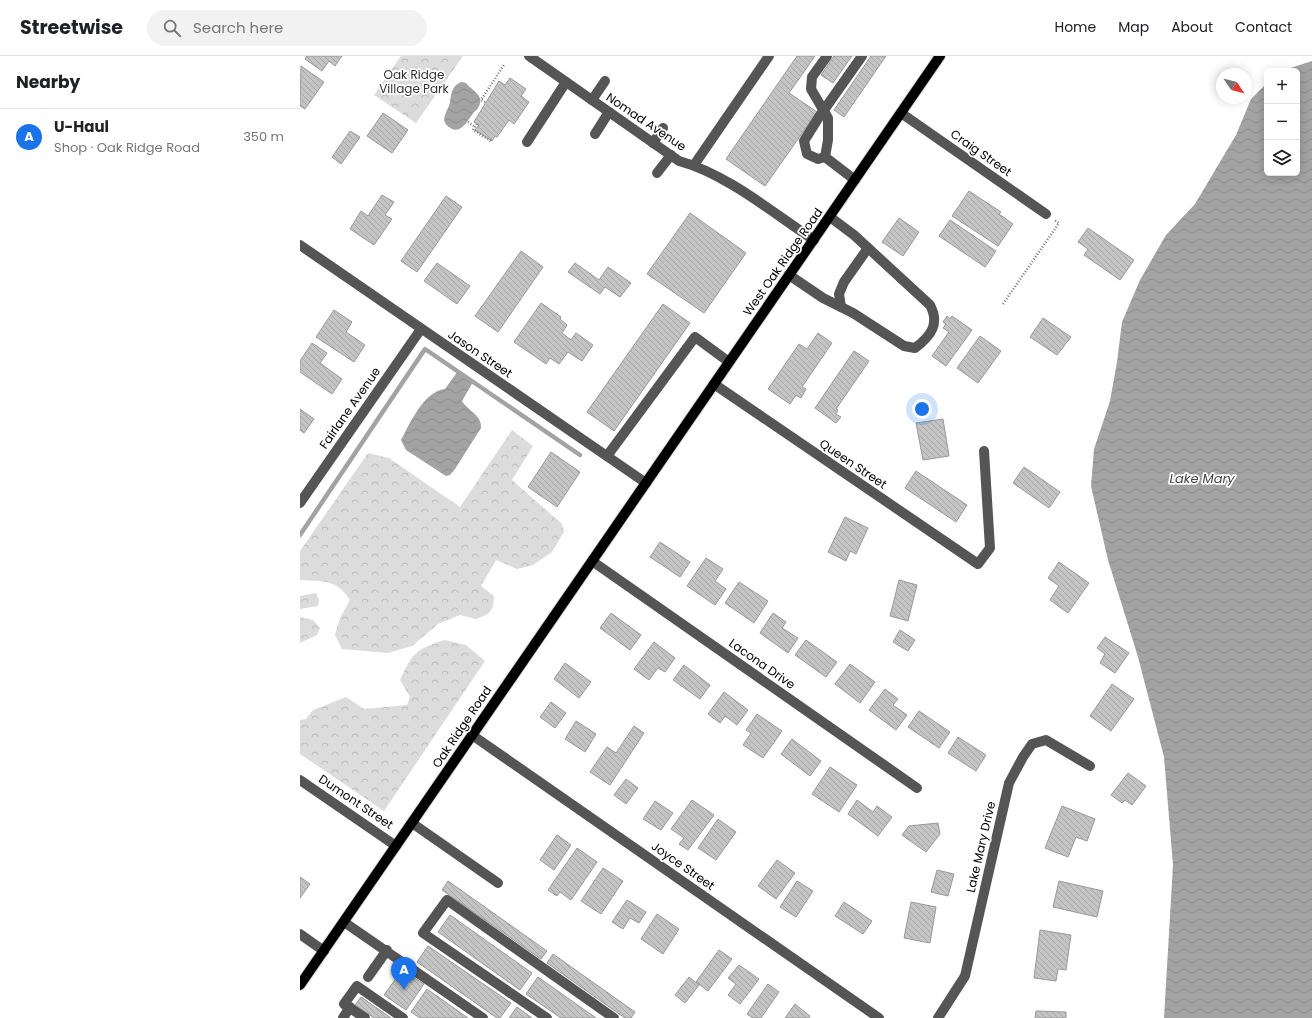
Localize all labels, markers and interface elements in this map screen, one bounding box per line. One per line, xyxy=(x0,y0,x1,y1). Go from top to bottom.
search box xyxy=(147,10,427,46)
text: Streetwise xyxy=(20,14,123,41)
icon: search xyxy=(161,17,183,39)
text: Search here xyxy=(193,17,283,38)
text: Home xyxy=(1054,17,1096,37)
text: Map xyxy=(1118,17,1149,37)
text: About xyxy=(1171,17,1213,37)
text: Contact xyxy=(1235,17,1292,37)
park label: Oak Ridge Village Park xyxy=(379,66,450,97)
north arrow xyxy=(1216,68,1252,104)
map controls xyxy=(1264,68,1300,176)
button: + xyxy=(1264,68,1300,104)
text: Nearby xyxy=(16,70,80,94)
street label: Nomad Avenue xyxy=(603,89,690,155)
button: − xyxy=(1264,104,1300,140)
text: U-Haul xyxy=(54,116,109,137)
street label: Craig Street xyxy=(947,125,1015,180)
text: A xyxy=(24,127,34,146)
text: 350 m xyxy=(243,127,284,146)
text: Shop · Oak Ridge Road xyxy=(54,138,200,157)
button: layers xyxy=(1264,140,1300,176)
street label: West Oak Ridge Road xyxy=(739,204,826,319)
street label: Jason Street xyxy=(445,326,516,381)
street label: Fairlane Avenue xyxy=(315,363,384,452)
your location xyxy=(912,399,932,419)
street label: Queen Street xyxy=(816,435,890,492)
water label: Lake Mary xyxy=(1169,469,1235,488)
street label: Lacona Drive xyxy=(726,634,799,693)
street label: Oak Ridge Road xyxy=(428,682,495,771)
street label: Dumont Street xyxy=(316,770,397,833)
street label: Lake Mary Drive xyxy=(962,800,999,894)
street label: Joyce Street xyxy=(648,837,718,894)
pin: A xyxy=(391,957,417,990)

